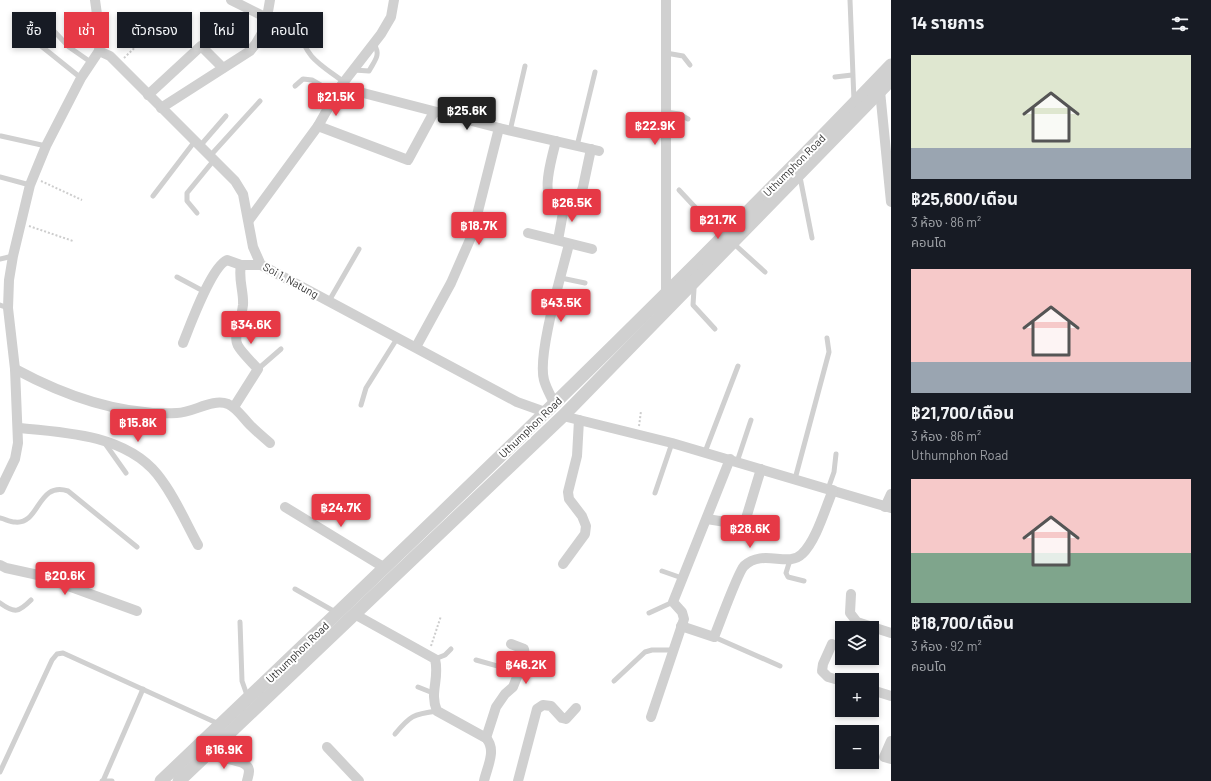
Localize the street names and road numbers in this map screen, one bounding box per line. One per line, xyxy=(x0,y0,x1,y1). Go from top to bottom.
street label: Uthumphon Road xyxy=(760,131,828,199)
street label: Soi 1, Natung xyxy=(261,260,321,301)
street label: Uthumphon Road xyxy=(496,394,564,460)
street label: Uthumphon Road xyxy=(263,619,331,685)

